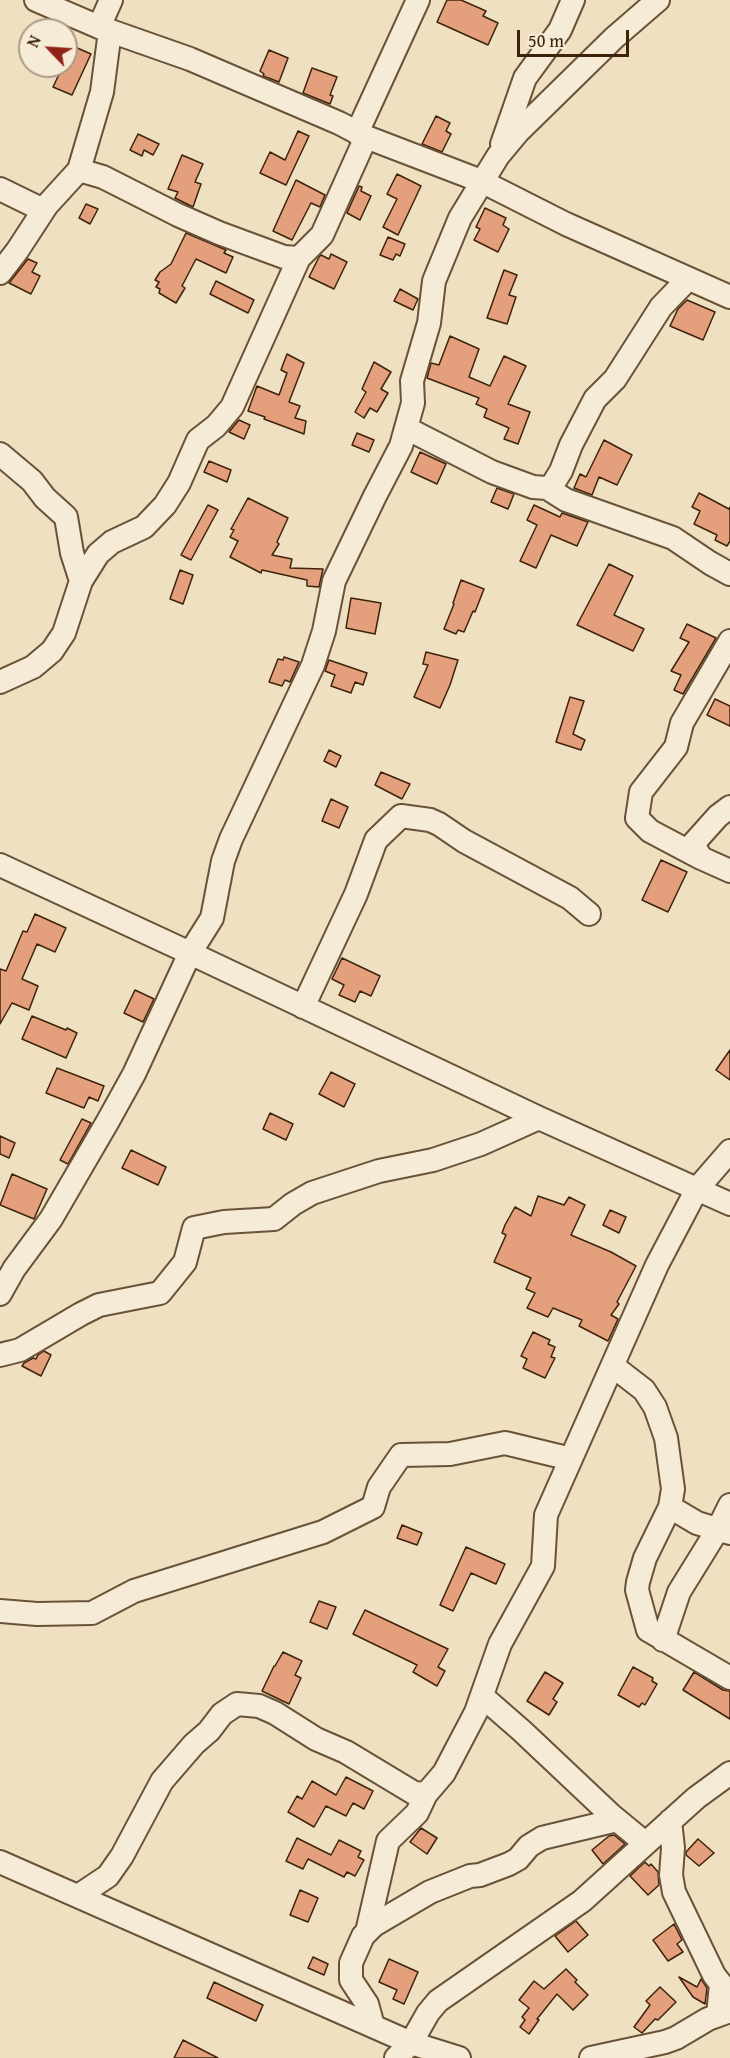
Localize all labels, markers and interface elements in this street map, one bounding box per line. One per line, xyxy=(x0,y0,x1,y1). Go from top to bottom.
north arrow xyxy=(18,18,78,78)
scale bar xyxy=(520,18,632,56)
text: 50 m xyxy=(528,27,564,54)
text: N xyxy=(20,31,47,51)

